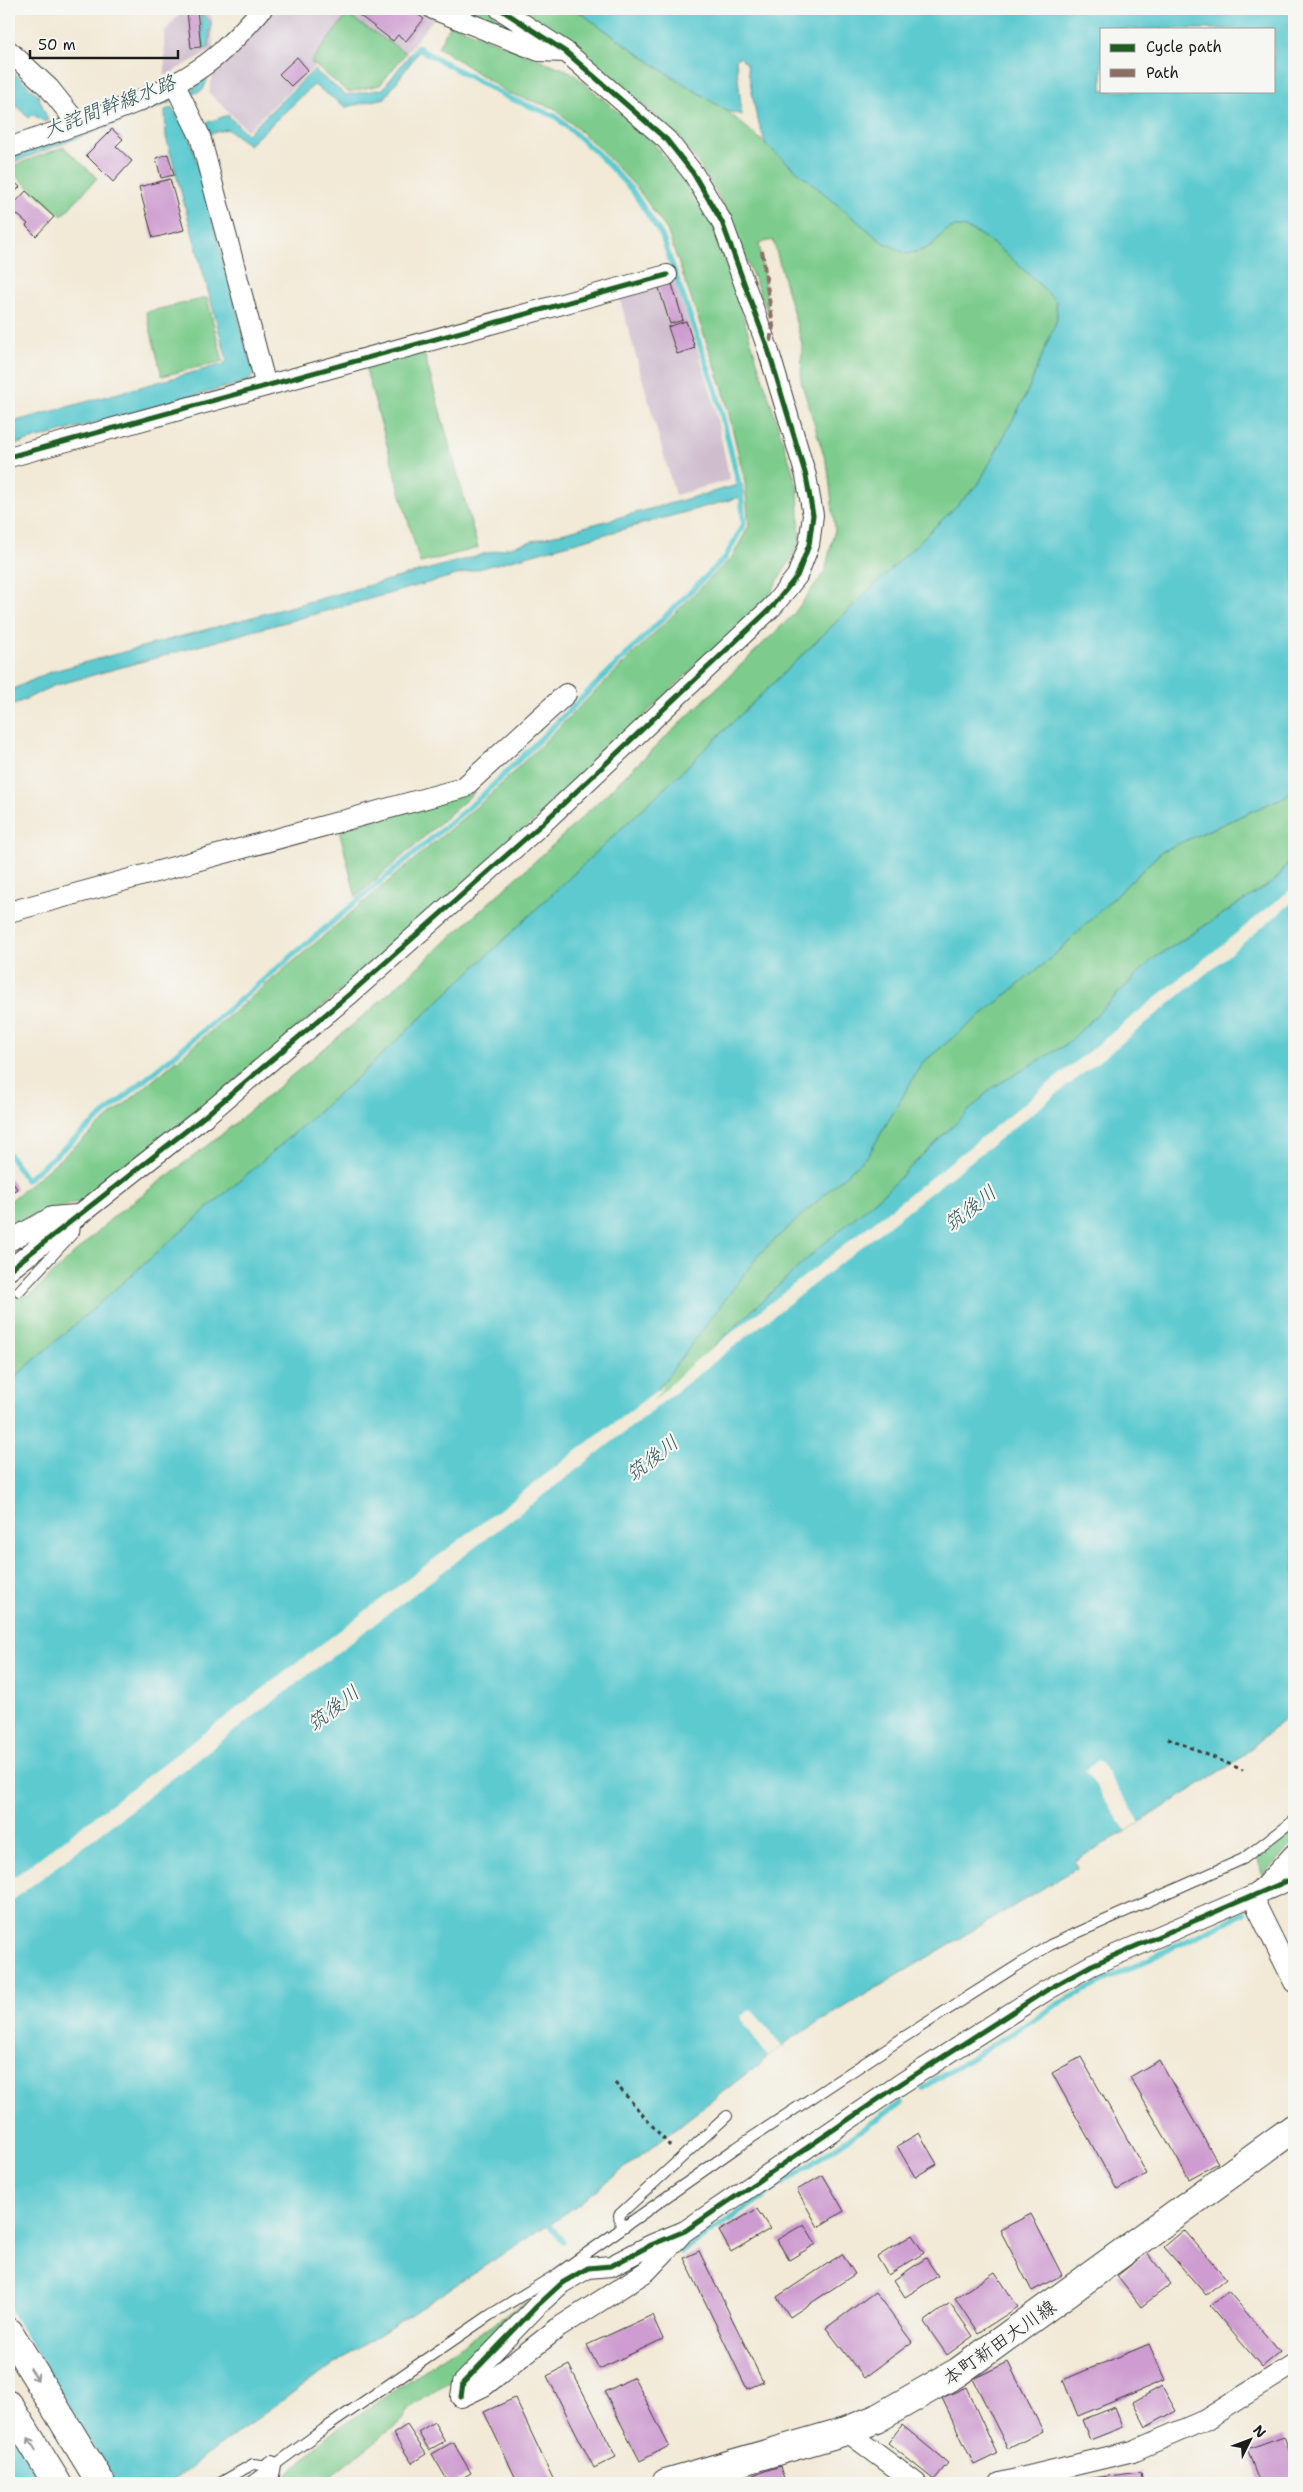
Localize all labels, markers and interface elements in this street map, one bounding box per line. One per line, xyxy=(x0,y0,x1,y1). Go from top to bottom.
scale bar xyxy=(30,28,178,60)
legend xyxy=(1100,28,1276,92)
text: 50 m xyxy=(38,35,76,55)
text: Cycle path xyxy=(1146,37,1222,57)
text: Path xyxy=(1146,63,1179,83)
water label: 大詫間幹線水路 xyxy=(39,68,180,143)
water label: 筑後川 xyxy=(938,1179,1002,1237)
water label: 筑後川 xyxy=(620,1429,684,1487)
water label: 筑後川 xyxy=(301,1679,365,1737)
street label: 本町新田大川線 xyxy=(938,2294,1061,2391)
one-way arrow xyxy=(30,2366,40,2380)
north arrow xyxy=(1226,2414,1276,2464)
text: N xyxy=(1249,2421,1270,2441)
one-way arrow xyxy=(27,2438,37,2452)

